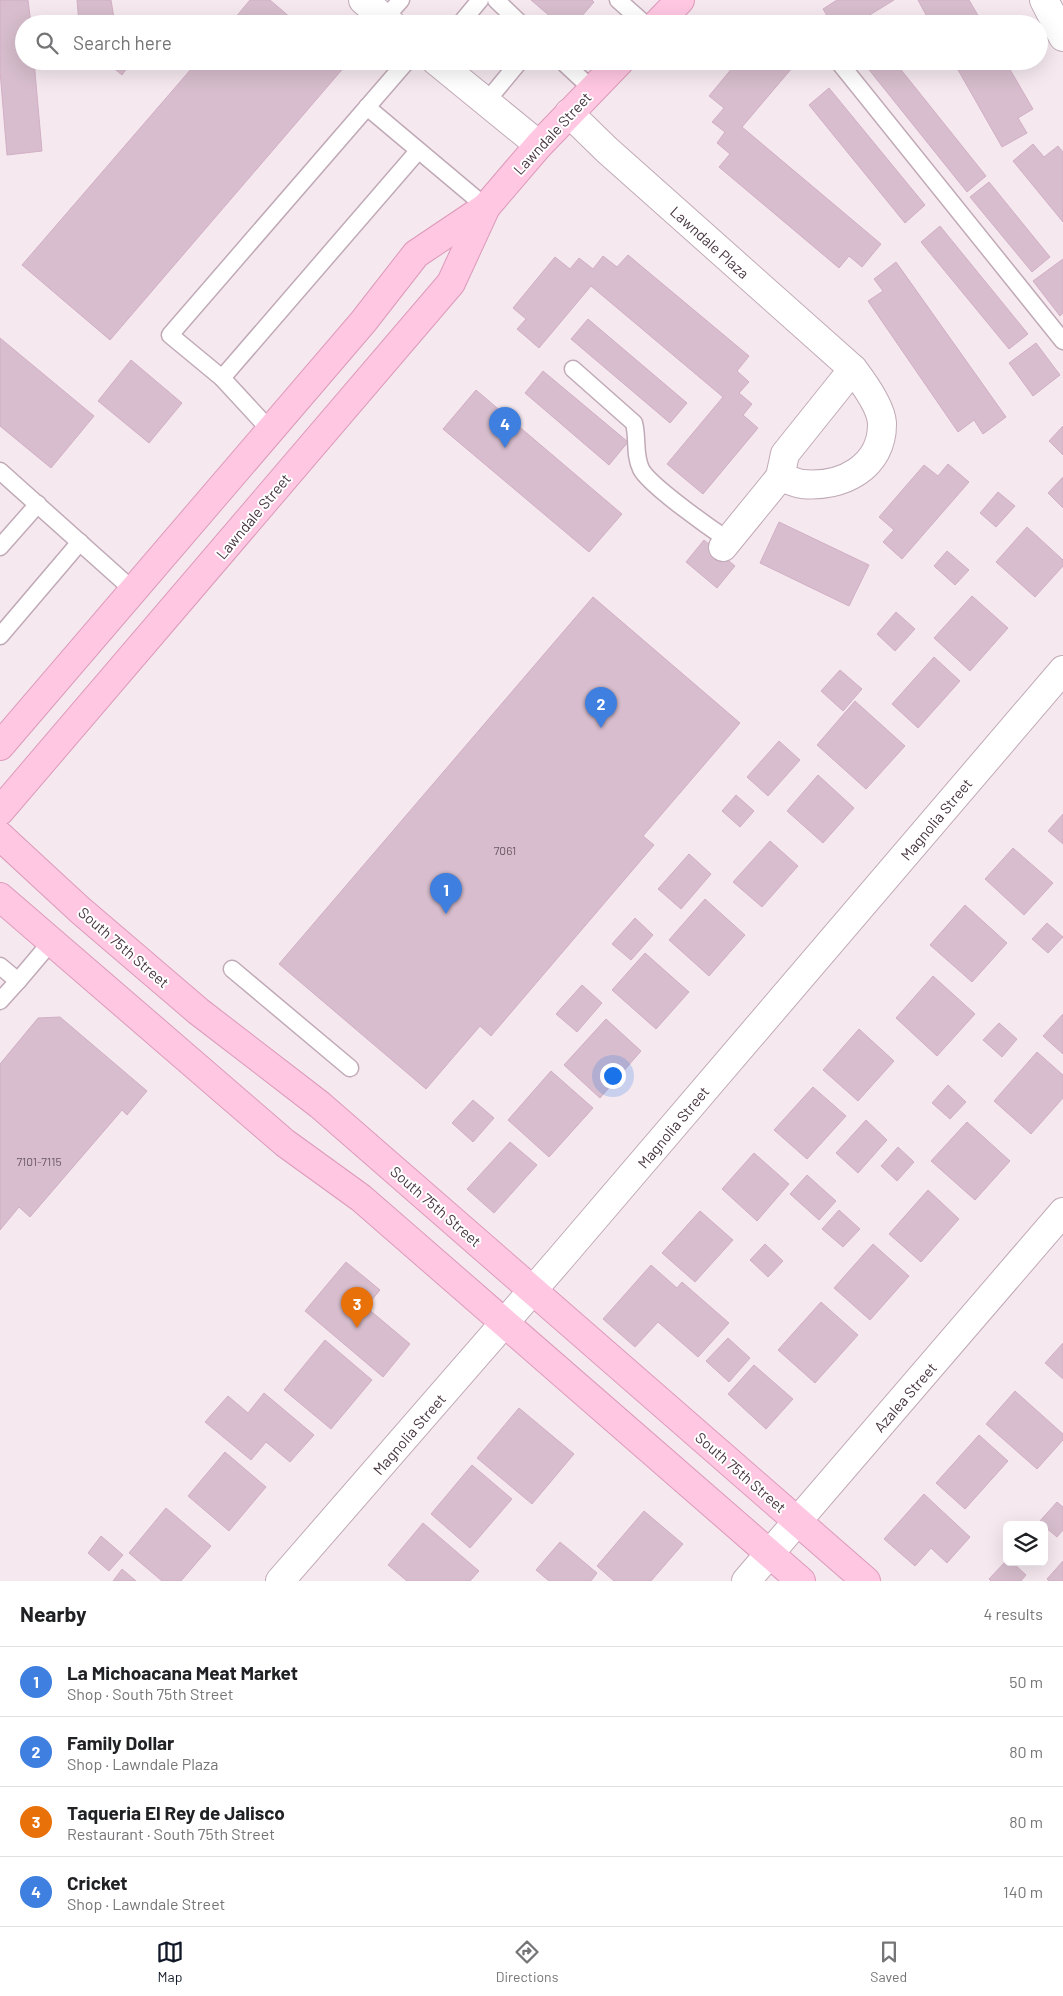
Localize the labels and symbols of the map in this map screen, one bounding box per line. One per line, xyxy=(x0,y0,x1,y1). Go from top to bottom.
street label: Lawndale Street xyxy=(509,88,595,178)
street label: Lawndale Plaza xyxy=(667,202,753,282)
pin: 4 xyxy=(489,407,521,448)
street label: Lawndale Street xyxy=(212,470,294,562)
pin: 2 xyxy=(585,687,617,728)
street label: Magnolia Street xyxy=(896,774,976,864)
house number: 7061 xyxy=(494,843,516,857)
pin: 1 xyxy=(430,873,462,914)
street label: South 75th Street xyxy=(75,903,173,991)
your location xyxy=(600,1063,626,1089)
street label: Magnolia Street xyxy=(633,1082,713,1172)
house number: 7101-7115 xyxy=(16,1154,62,1168)
street label: South 75th Street xyxy=(387,1162,485,1250)
pin: 3 xyxy=(341,1287,373,1328)
street label: Azalea Street xyxy=(870,1358,940,1436)
street label: Magnolia Street xyxy=(369,1390,449,1478)
street label: South 75th Street xyxy=(692,1428,790,1516)

